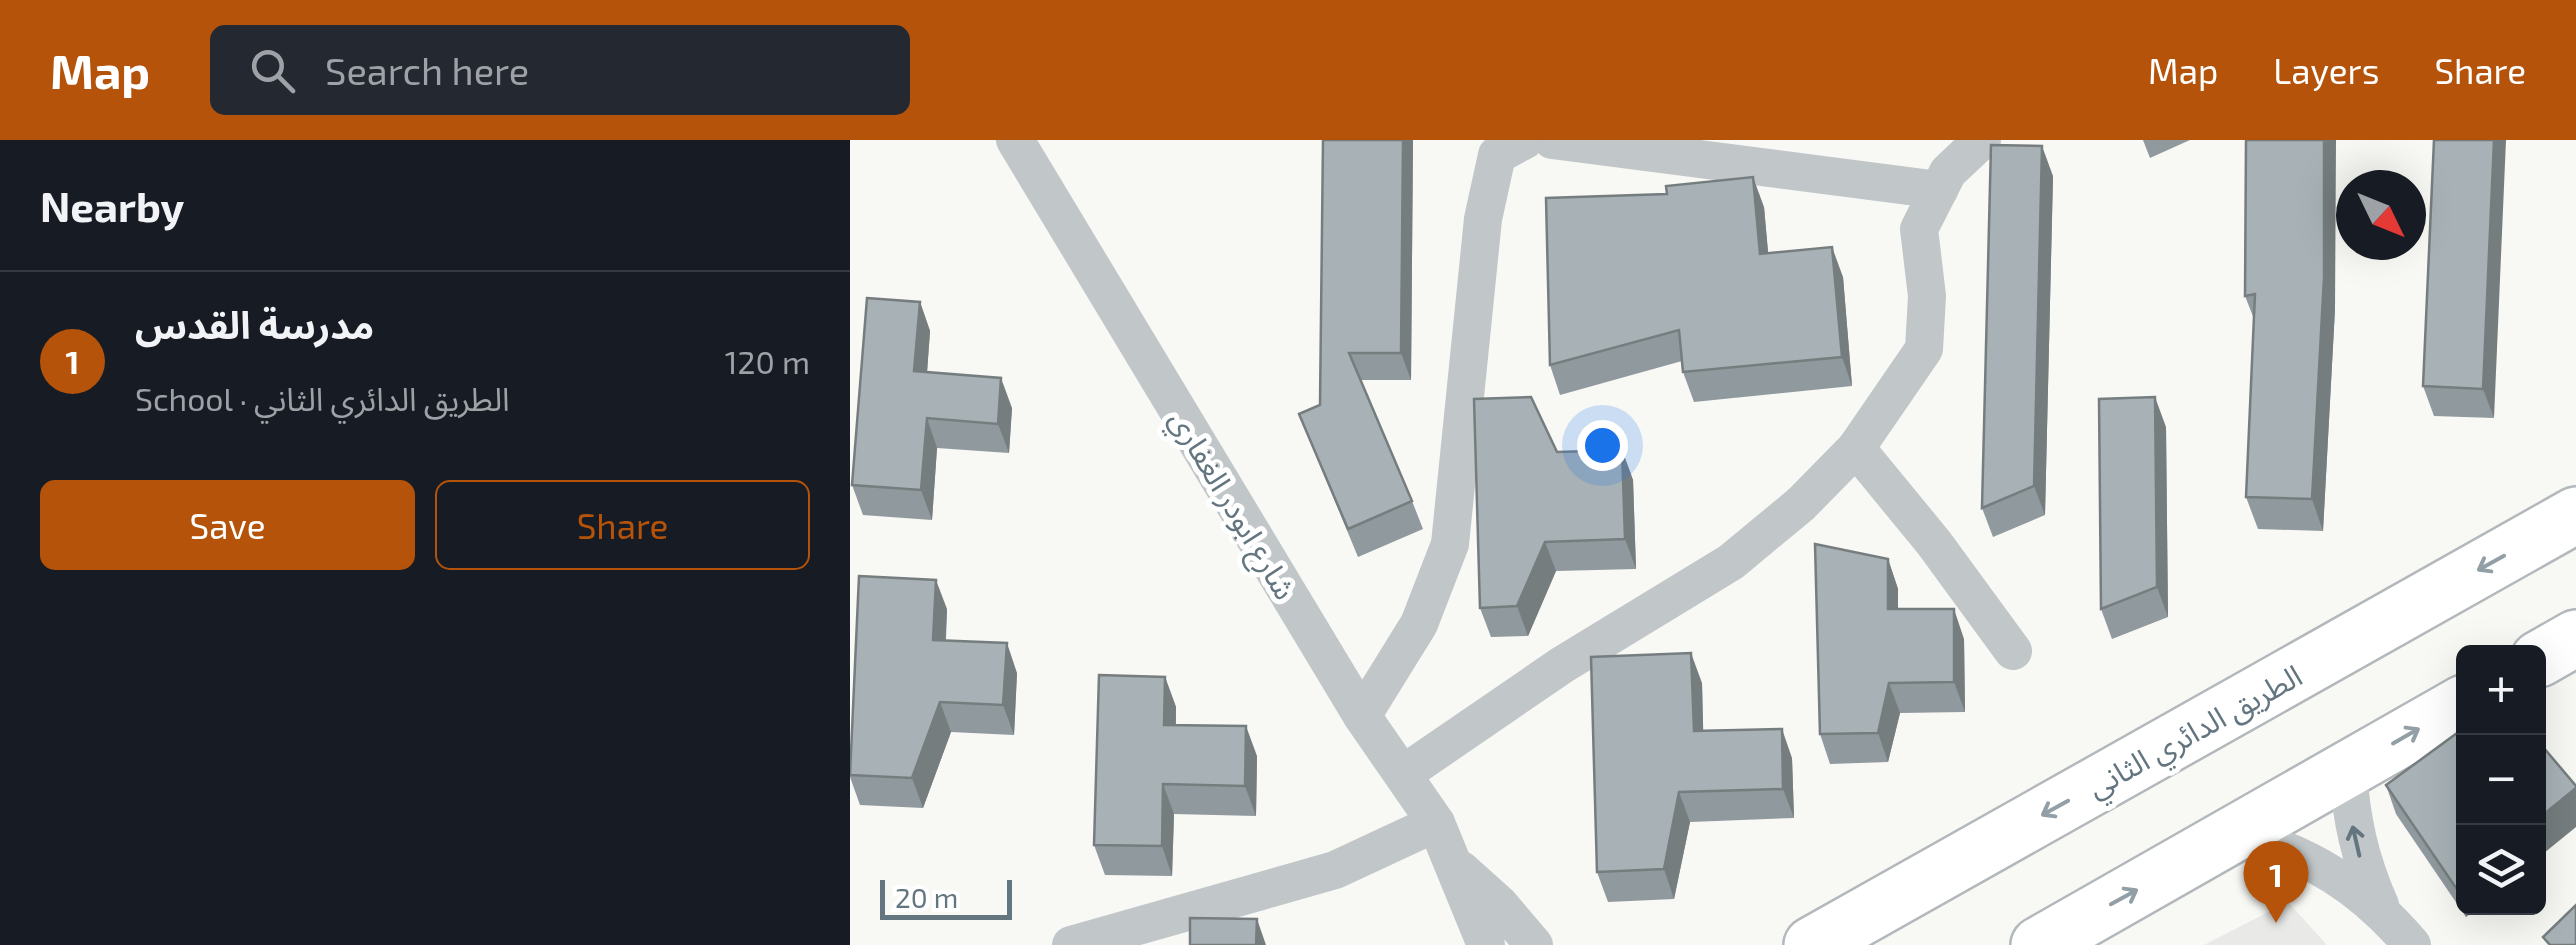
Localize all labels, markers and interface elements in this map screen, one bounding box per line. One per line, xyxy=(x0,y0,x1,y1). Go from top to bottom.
search box xyxy=(210,25,910,115)
text: Map xyxy=(50,41,150,99)
icon: search xyxy=(245,43,300,98)
text: Search here xyxy=(325,47,529,93)
text: Map xyxy=(2148,49,2218,91)
text: Layers xyxy=(2273,49,2379,91)
text: Share xyxy=(2434,49,2526,91)
north arrow xyxy=(2336,170,2426,260)
text: Nearby xyxy=(40,180,184,230)
text: مدرسة القدس xyxy=(135,301,374,347)
text: 1 xyxy=(66,342,79,380)
text: 120 m xyxy=(725,342,810,380)
text: School · الطريق الدائري الثاني xyxy=(135,379,510,417)
street label: شارع ابودر الغفاري xyxy=(1157,403,1305,609)
your location xyxy=(1577,420,1628,471)
button: Save xyxy=(40,480,415,570)
button: Share xyxy=(435,480,810,570)
one-way arrow xyxy=(2477,553,2506,573)
map controls xyxy=(2456,645,2546,915)
button: + xyxy=(2456,645,2546,735)
street label: الطريق الدائري الثاني xyxy=(2080,656,2311,810)
one-way arrow xyxy=(2391,725,2420,745)
button: − xyxy=(2456,735,2546,825)
one-way arrow xyxy=(2042,798,2070,818)
button: layers xyxy=(2456,825,2546,915)
one-way arrow xyxy=(2346,826,2364,858)
pin: 1 xyxy=(2244,840,2308,923)
scale bar xyxy=(880,875,1012,920)
text: 20 m xyxy=(895,880,958,914)
one-way arrow xyxy=(2109,887,2138,907)

